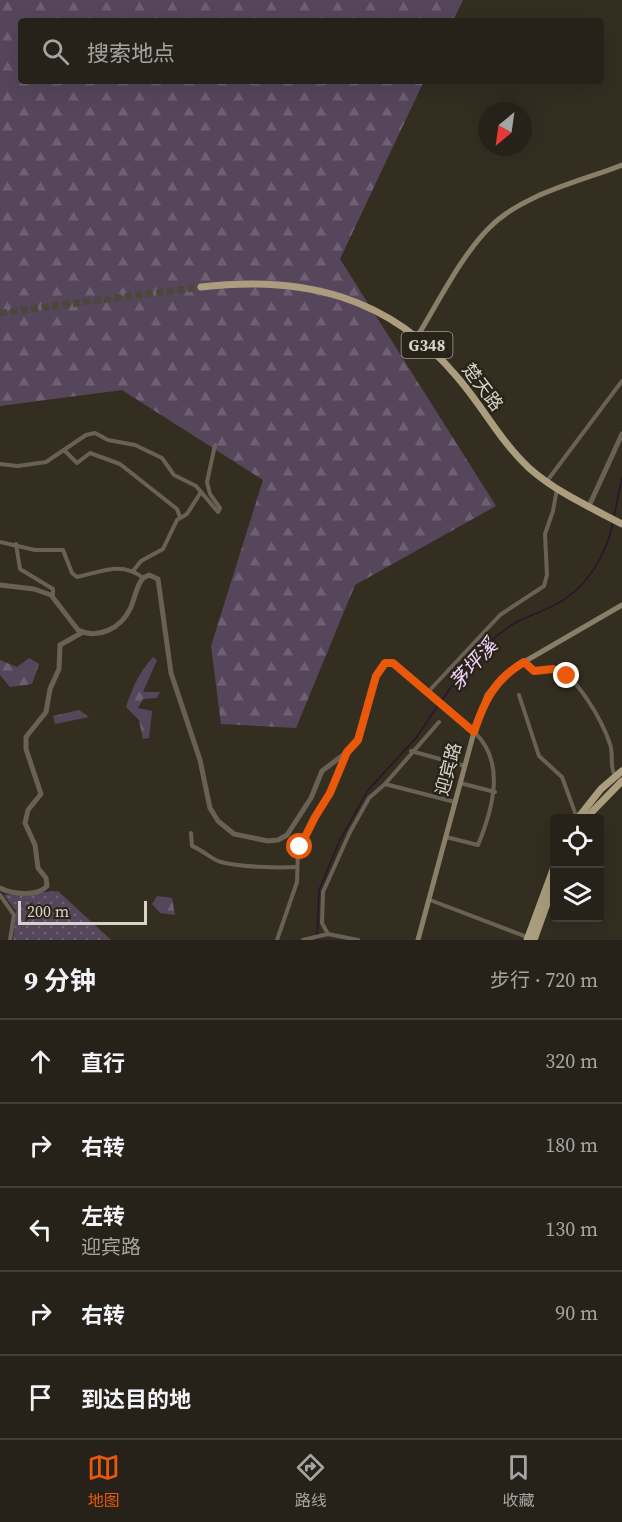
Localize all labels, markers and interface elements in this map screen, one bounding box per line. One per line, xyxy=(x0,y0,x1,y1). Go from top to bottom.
search box xyxy=(18,18,604,84)
icon: search xyxy=(39,35,72,68)
text: 搜索地点 xyxy=(87,38,175,68)
north arrow xyxy=(478,102,532,156)
road number: G348 xyxy=(402,332,452,358)
street label: 楚天路 xyxy=(457,358,509,416)
water label: 茅坪溪 xyxy=(443,631,505,696)
route end xyxy=(553,662,579,688)
street label: 迎宾路 xyxy=(429,740,467,798)
map controls xyxy=(550,814,604,922)
button: locate xyxy=(550,814,604,868)
route start xyxy=(286,833,312,859)
button: layers xyxy=(550,868,604,922)
scale bar xyxy=(18,898,147,926)
text: 200 m xyxy=(27,900,69,922)
text: 9 分钟 xyxy=(24,963,96,999)
text: 步行 · 720 m xyxy=(490,966,598,994)
icon: ahead xyxy=(24,1045,57,1078)
text: 320 m xyxy=(545,1047,598,1075)
text: 直行 xyxy=(81,1048,125,1078)
icon: right xyxy=(24,1129,57,1162)
text: 180 m xyxy=(545,1131,598,1159)
text: 右转 xyxy=(81,1132,125,1162)
text: 左转 xyxy=(81,1201,125,1231)
icon: left xyxy=(24,1213,57,1246)
text: 130 m xyxy=(545,1215,598,1243)
text: 迎宾路 xyxy=(81,1233,141,1261)
icon: right xyxy=(24,1297,57,1330)
text: 90 m xyxy=(555,1299,598,1327)
text: 右转 xyxy=(81,1300,125,1330)
icon: arrive xyxy=(24,1381,57,1414)
text: 到达目的地 xyxy=(81,1384,191,1414)
tab: 地图 xyxy=(87,1451,120,1511)
tab: 路线 xyxy=(294,1451,327,1511)
tab: 收藏 xyxy=(502,1451,535,1511)

